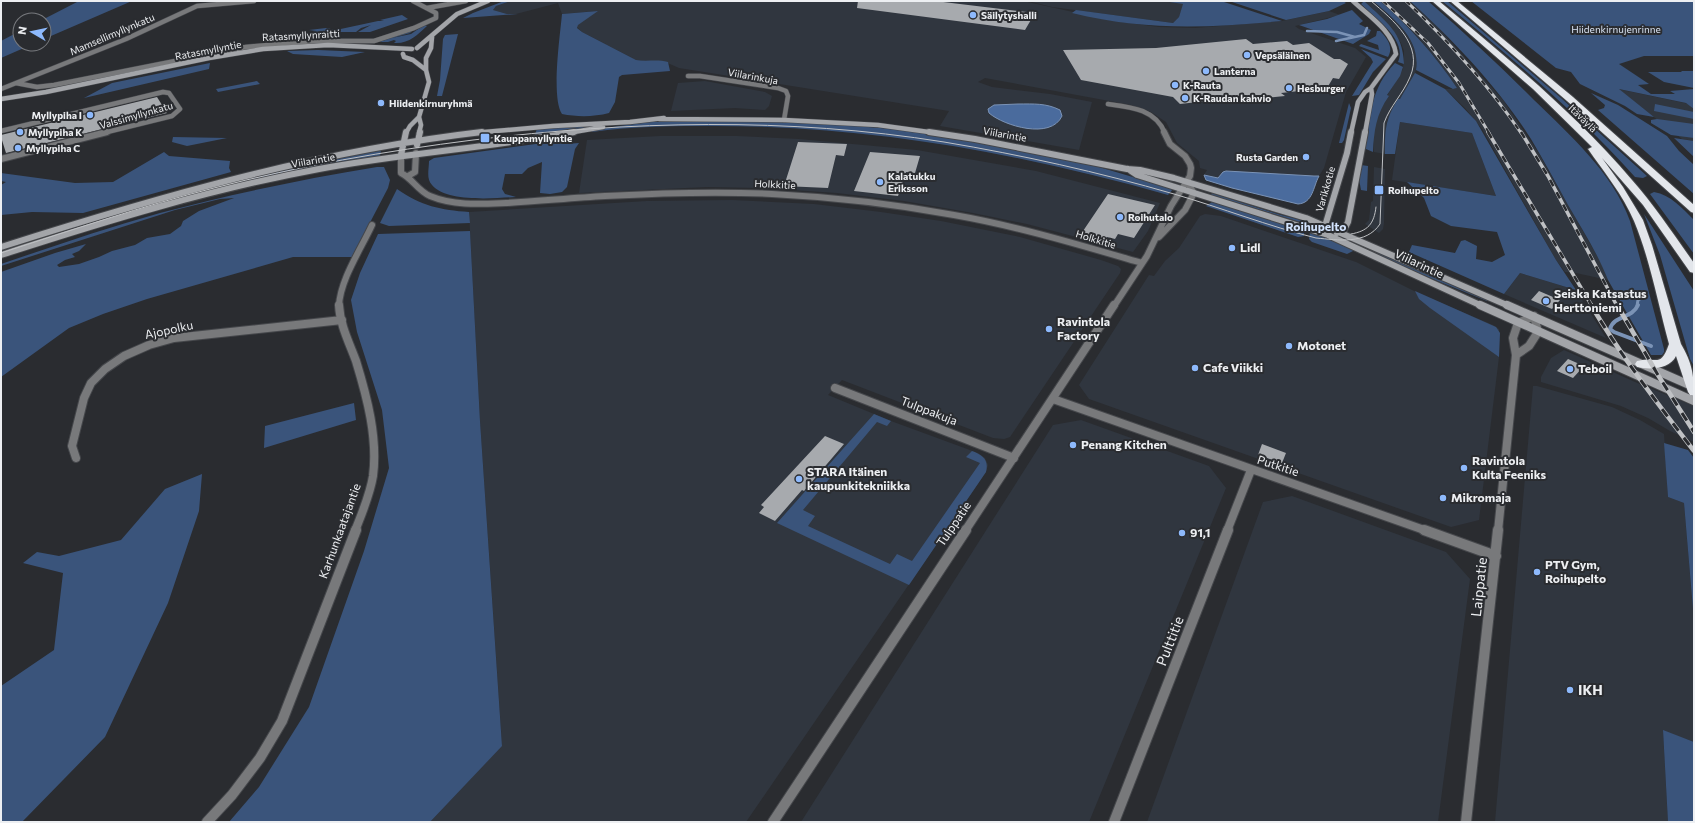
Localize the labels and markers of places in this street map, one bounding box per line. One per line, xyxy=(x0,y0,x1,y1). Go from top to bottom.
place label: Säilytyshalli xyxy=(981,9,1037,21)
marker: Säilytyshalli xyxy=(968,10,978,20)
place label: Vepsäläinen xyxy=(1255,49,1310,61)
marker: Vepsäläinen xyxy=(1242,50,1252,60)
place label: Lanterna xyxy=(1214,65,1256,77)
marker: Lanterna xyxy=(1201,66,1211,76)
place label: K-Rauta xyxy=(1183,79,1221,91)
marker: K-Rauta xyxy=(1170,80,1180,90)
place label: Hesburger xyxy=(1297,82,1345,94)
marker: Hesburger xyxy=(1284,83,1294,93)
place label: K-Raudan kahvio xyxy=(1193,92,1271,104)
marker: K-Raudan kahvio xyxy=(1180,93,1190,103)
place label: Hiidenkirnuryhmä xyxy=(389,97,472,109)
marker: Hiidenkirnuryhmä xyxy=(376,98,386,108)
place label: Myllypiha I xyxy=(31,109,82,121)
marker: Myllypiha I xyxy=(85,110,95,120)
place label: Myllypiha K xyxy=(28,126,82,138)
marker: Myllypiha K xyxy=(15,127,25,137)
marker: Kauppamyllyntie xyxy=(479,132,491,144)
place label: Kauppamyllyntie xyxy=(494,132,572,144)
place label: Myllypiha C xyxy=(26,142,80,154)
marker: Myllypiha C xyxy=(13,143,23,153)
place label: Rusta Garden xyxy=(1236,151,1298,163)
marker: Rusta Garden xyxy=(1301,152,1311,162)
place label: Kalatukku Eriksson xyxy=(888,170,936,194)
marker: Kalatukku Eriksson xyxy=(875,177,885,187)
marker: Roihupelto xyxy=(1373,184,1385,196)
place label: Roihupelto xyxy=(1388,184,1439,196)
place label: Roihutalo xyxy=(1128,211,1173,223)
marker: Roihutalo xyxy=(1115,212,1125,222)
place label: Lidl xyxy=(1240,240,1261,254)
marker: Lidl xyxy=(1227,243,1237,253)
place label: Seiska Katsastus Herttoniemi xyxy=(1554,286,1647,314)
marker: Seiska Katsastus Herttoniemi xyxy=(1541,296,1551,306)
place label: Ravintola Factory xyxy=(1057,314,1110,342)
marker: Ravintola Factory xyxy=(1044,324,1054,334)
place label: Motonet xyxy=(1297,338,1346,352)
marker: Motonet xyxy=(1284,341,1294,351)
place label: Cafe Viikki xyxy=(1203,360,1263,374)
place label: Teboil xyxy=(1578,361,1612,375)
marker: Cafe Viikki xyxy=(1190,363,1200,373)
marker: Teboil xyxy=(1565,364,1575,374)
place label: Penang Kitchen xyxy=(1081,437,1167,451)
marker: Penang Kitchen xyxy=(1068,440,1078,450)
place label: Ravintola Kulta Feeniks xyxy=(1472,453,1547,481)
marker: Ravintola Kulta Feeniks xyxy=(1459,463,1469,473)
place label: STARA Itäinen kaupunkitekniikka xyxy=(807,464,910,492)
marker: STARA Itäinen kaupunkitekniikka xyxy=(794,474,804,484)
place label: Mikromaja xyxy=(1451,490,1511,504)
marker: Mikromaja xyxy=(1438,493,1448,503)
place label: 91,1 xyxy=(1190,525,1210,539)
marker: 91,1 xyxy=(1177,528,1187,538)
place label: PTV Gym, Roihupelto xyxy=(1545,557,1606,585)
marker: PTV Gym, Roihupelto xyxy=(1532,567,1542,577)
place label: IKH xyxy=(1578,681,1603,698)
marker: IKH xyxy=(1565,685,1575,695)

